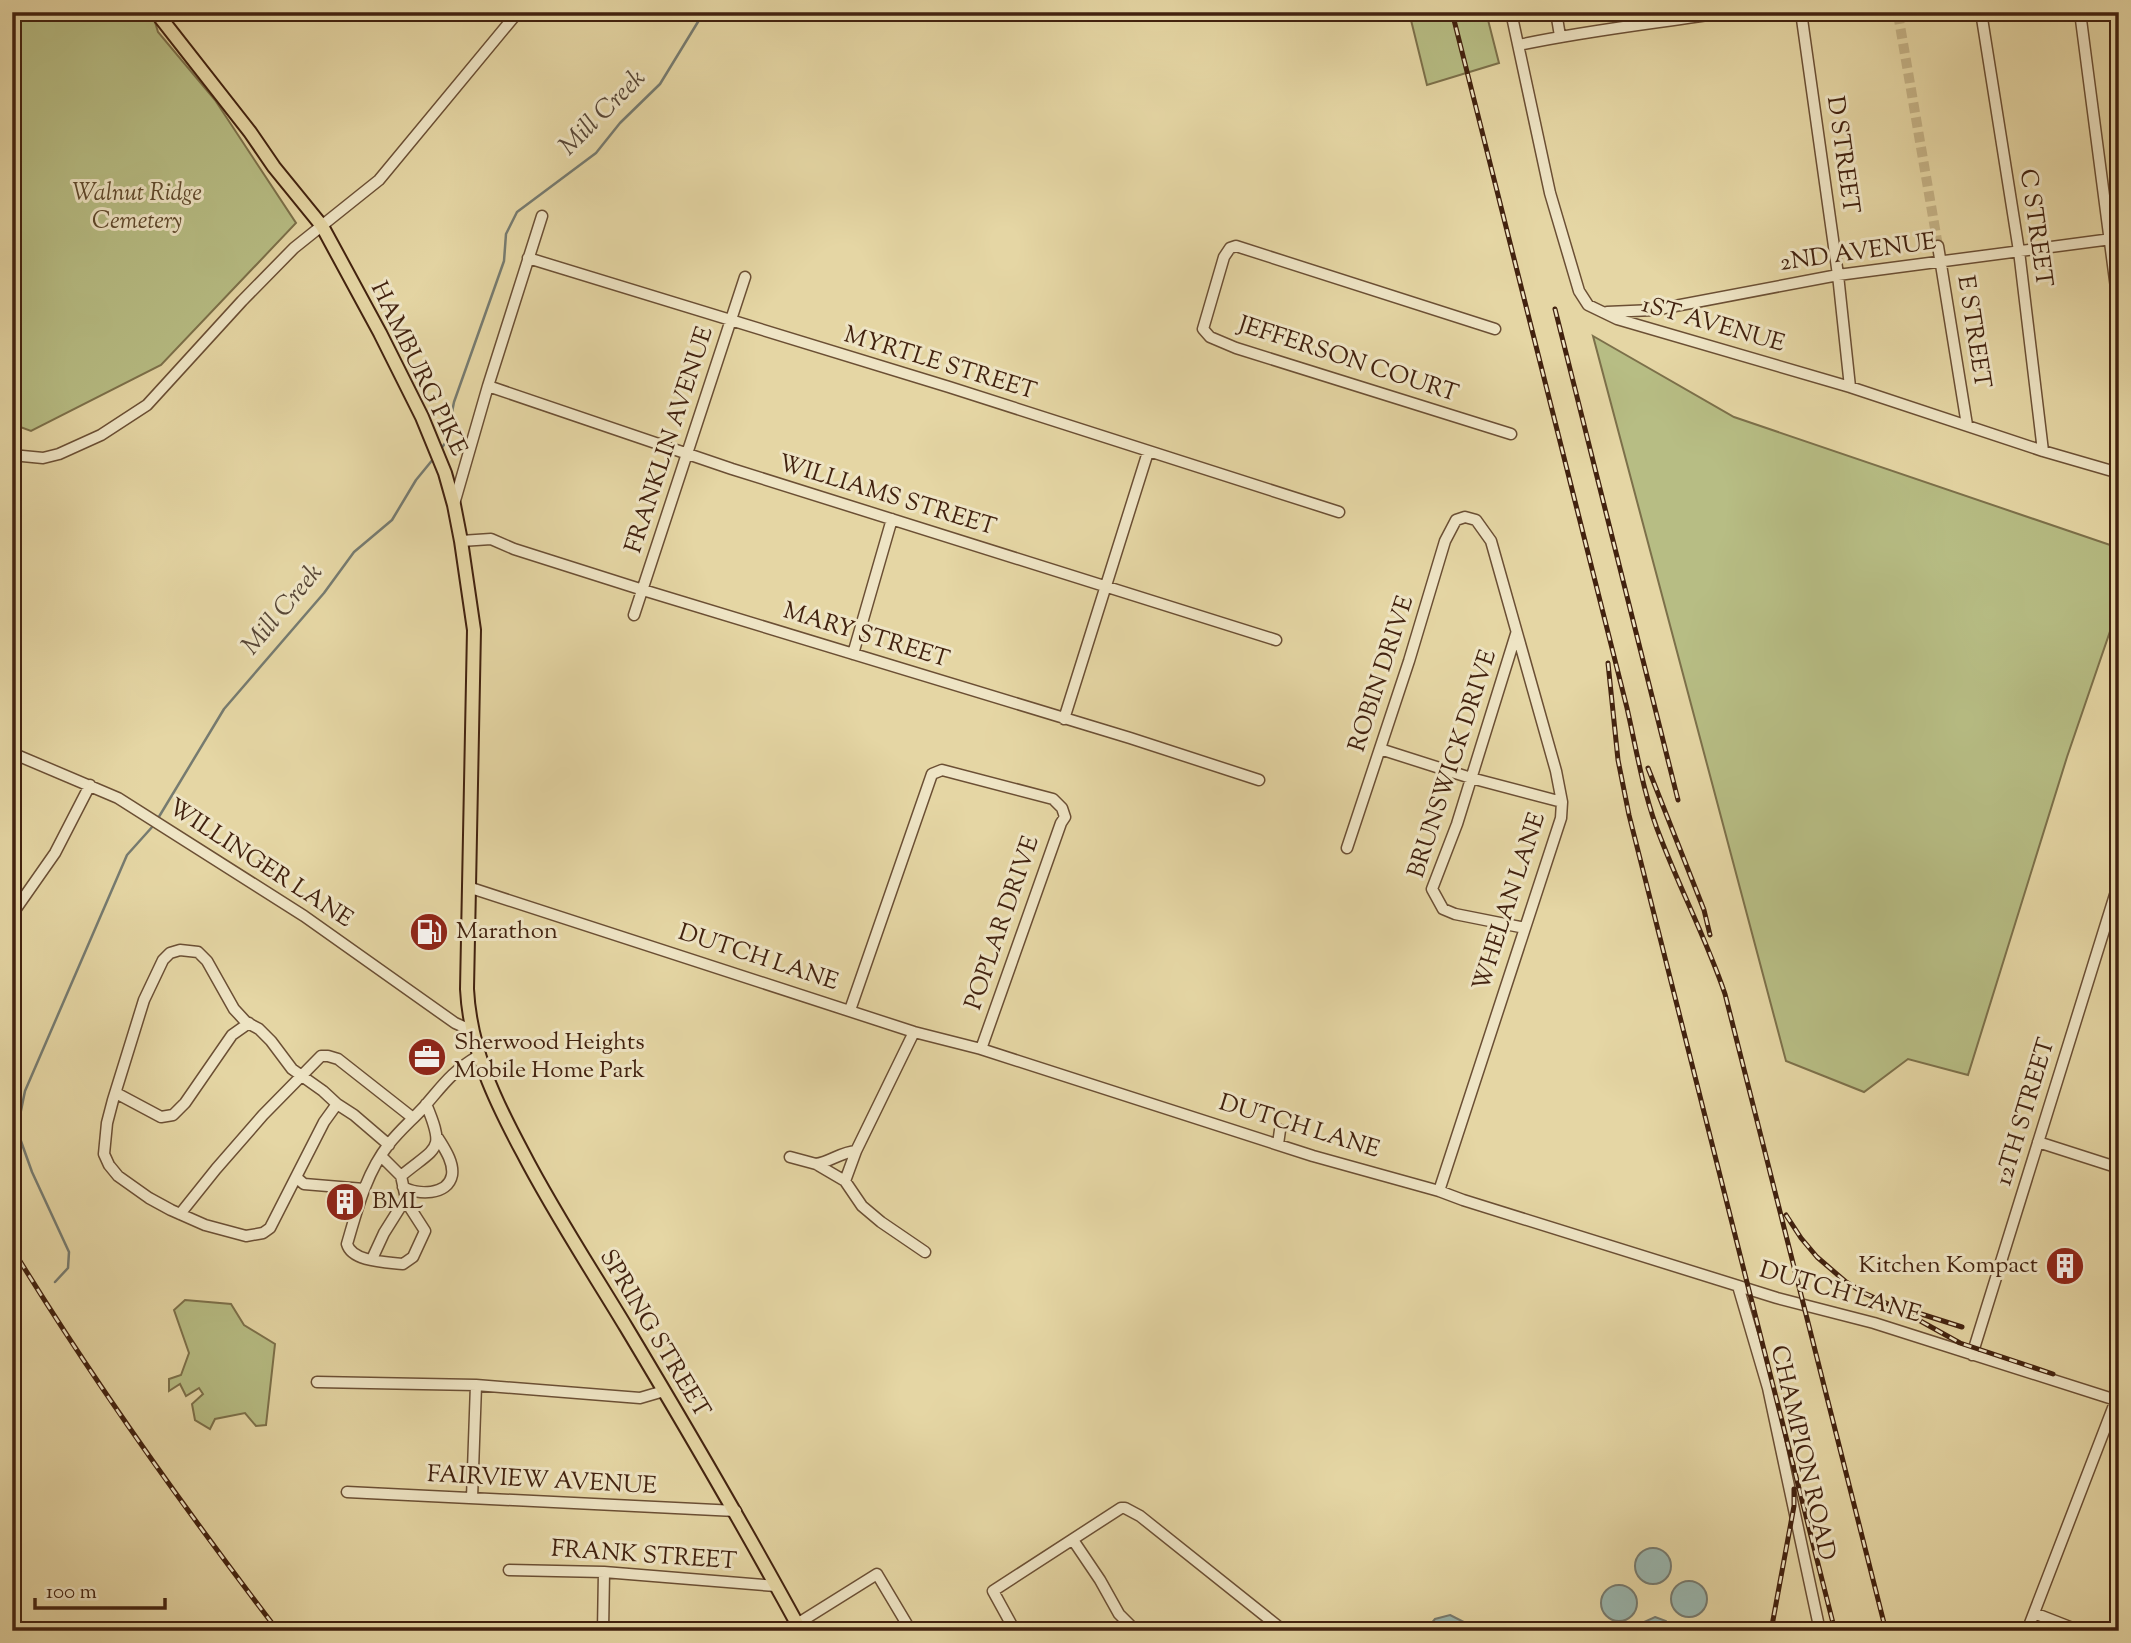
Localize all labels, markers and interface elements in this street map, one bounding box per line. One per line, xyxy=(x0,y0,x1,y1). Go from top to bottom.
water label: Mill Creek xyxy=(551,61,655,165)
street label: D STREET xyxy=(1817,94,1867,216)
street label: C STREET xyxy=(2010,167,2060,289)
park label: Walnut Ridge Cemetery xyxy=(72,177,202,239)
street label: 2ND AVENUE xyxy=(1778,225,1939,281)
street label: E STREET xyxy=(1947,273,1999,391)
street label: HAMBURG PIKE xyxy=(361,276,475,462)
street label: 1ST AVENUE xyxy=(1637,288,1789,362)
street label: JEFFERSON COURT xyxy=(1232,308,1462,412)
street label: MYRTLE STREET xyxy=(840,319,1040,409)
street label: FRANKLIN AVENUE xyxy=(617,322,723,558)
street label: WILLIAMS STREET xyxy=(774,447,1000,545)
water label: Mill Creek xyxy=(234,556,332,664)
street label: ROBIN DRIVE xyxy=(1341,591,1423,756)
street label: MARY STREET xyxy=(779,595,953,677)
street label: BRUNSWICK DRIVE xyxy=(1400,645,1506,882)
street label: WILLINGER LANE xyxy=(161,791,360,937)
street label: WHELAN LANE xyxy=(1465,808,1555,996)
street label: POPLAR DRIVE xyxy=(957,831,1049,1014)
fuel station icon: Marathon xyxy=(408,911,450,953)
place label: Marathon xyxy=(456,915,558,949)
street label: DUTCH LANE xyxy=(674,916,843,1000)
place label: Sherwood Heights Mobile Home Park xyxy=(454,1026,645,1088)
street label: 12TH STREET xyxy=(1987,1034,2065,1190)
office icon: Sherwood Heights Mobile Home Park xyxy=(406,1036,448,1078)
street label: DUTCH LANE xyxy=(1214,1086,1384,1168)
building icon: BML xyxy=(324,1181,366,1223)
place label: BML xyxy=(372,1185,423,1219)
street label: SPRING STREET xyxy=(590,1243,718,1425)
building icon: Kitchen Kompact xyxy=(2044,1245,2086,1287)
place label: Kitchen Kompact xyxy=(1859,1249,2038,1283)
street label: DUTCH LANE xyxy=(1755,1254,1925,1332)
street label: CHAMPION ROAD xyxy=(1761,1342,1843,1564)
street label: FAIRVIEW AVENUE xyxy=(426,1458,658,1504)
street label: FRANK STREET xyxy=(550,1533,738,1579)
scale bar xyxy=(35,1566,164,1610)
text: 100 m xyxy=(46,1578,97,1608)

